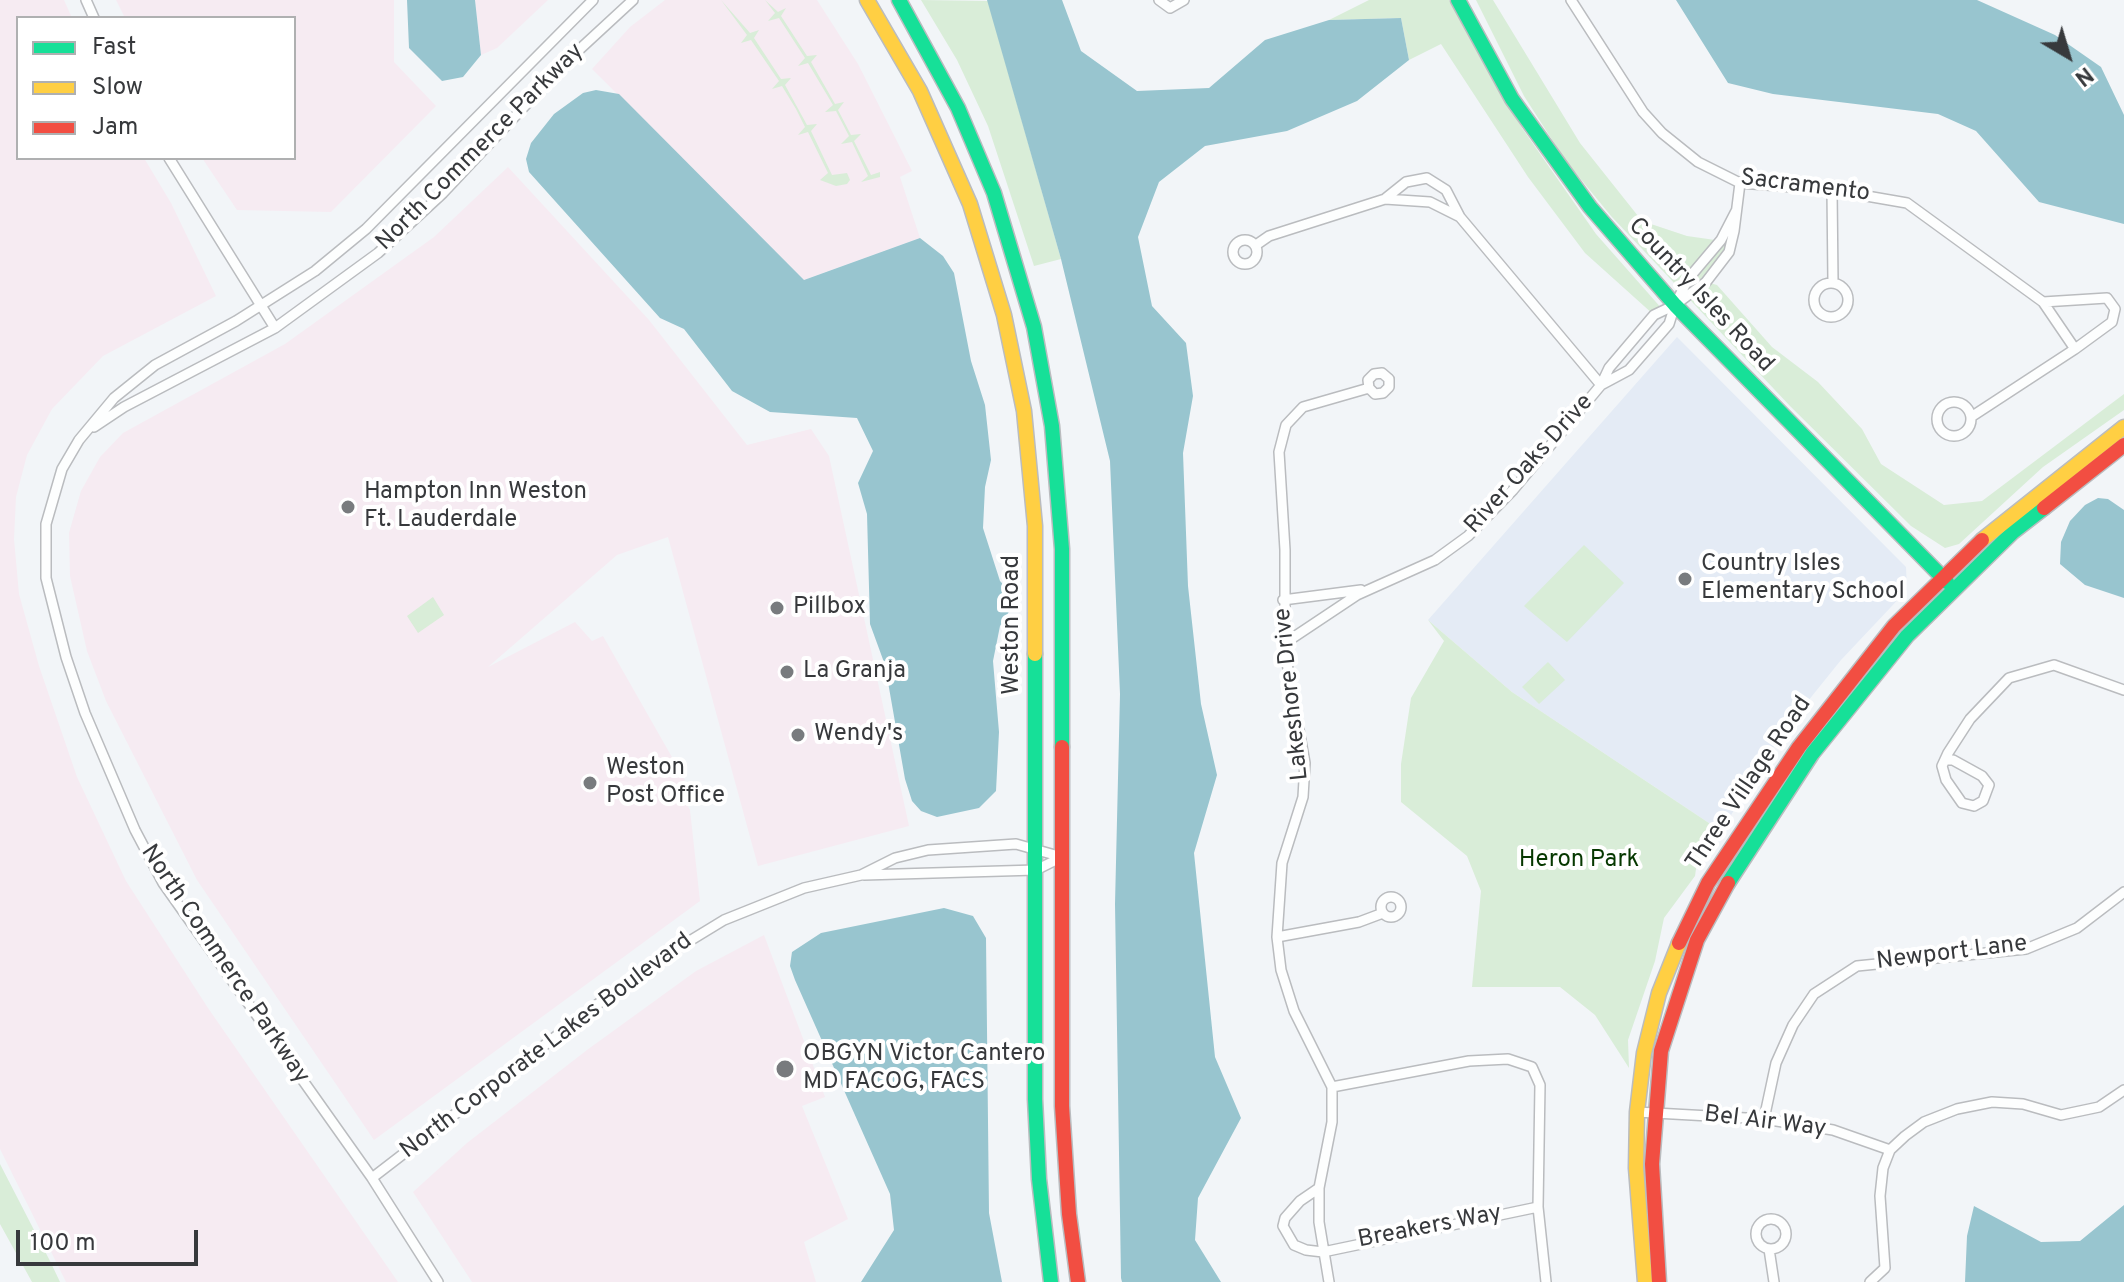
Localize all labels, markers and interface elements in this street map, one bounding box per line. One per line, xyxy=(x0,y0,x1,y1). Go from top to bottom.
legend xyxy=(16,16,296,160)
north arrow xyxy=(2028,16,2108,96)
text: Fast xyxy=(92,33,136,63)
street label: North Commerce Parkway xyxy=(371,38,591,258)
text: N xyxy=(2069,60,2098,91)
text: Slow xyxy=(92,73,143,103)
text: Jam xyxy=(92,113,138,143)
street label: Sacramento xyxy=(1739,165,1871,209)
street label: Country Isles Road xyxy=(1621,213,1779,379)
street label: River Oaks Drive xyxy=(1460,389,1600,541)
place label: Hampton Inn Weston Ft. Lauderdale xyxy=(364,479,587,535)
marker: Hampton Inn Weston Ft. Lauderdale xyxy=(339,498,357,516)
place label: Country Isles Elementary School xyxy=(1701,551,1905,607)
street label: Weston Road xyxy=(999,555,1027,695)
marker: Country Isles Elementary School xyxy=(1676,570,1694,588)
place label: Pillbox xyxy=(793,594,866,622)
marker: Pillbox xyxy=(768,599,786,617)
street label: Lakeshore Drive xyxy=(1270,606,1316,782)
place label: La Granja xyxy=(803,658,906,686)
marker: La Granja xyxy=(778,663,796,681)
street label: Three Village Road xyxy=(1681,692,1819,876)
place label: Wendy's xyxy=(814,721,903,749)
marker: Wendy's xyxy=(789,726,807,744)
place label: Weston Post Office xyxy=(606,755,725,811)
marker: Weston Post Office xyxy=(581,774,599,792)
street label: North Commerce Parkway xyxy=(133,840,315,1090)
park label: Heron Park xyxy=(1519,847,1639,875)
street label: North Corporate Lakes Boulevard xyxy=(395,928,699,1166)
street label: Newport Lane xyxy=(1875,930,2029,978)
place label: OBGYN Victor Cantero MD FACOG, FACS xyxy=(803,1041,1045,1097)
marker: OBGYN Victor Cantero MD FACOG, FACS xyxy=(774,1058,796,1080)
street label: Bel Air Way xyxy=(1702,1101,1828,1145)
street label: Breakers Way xyxy=(1356,1200,1504,1256)
scale bar xyxy=(20,1214,202,1264)
text: 100 m xyxy=(30,1229,96,1259)

